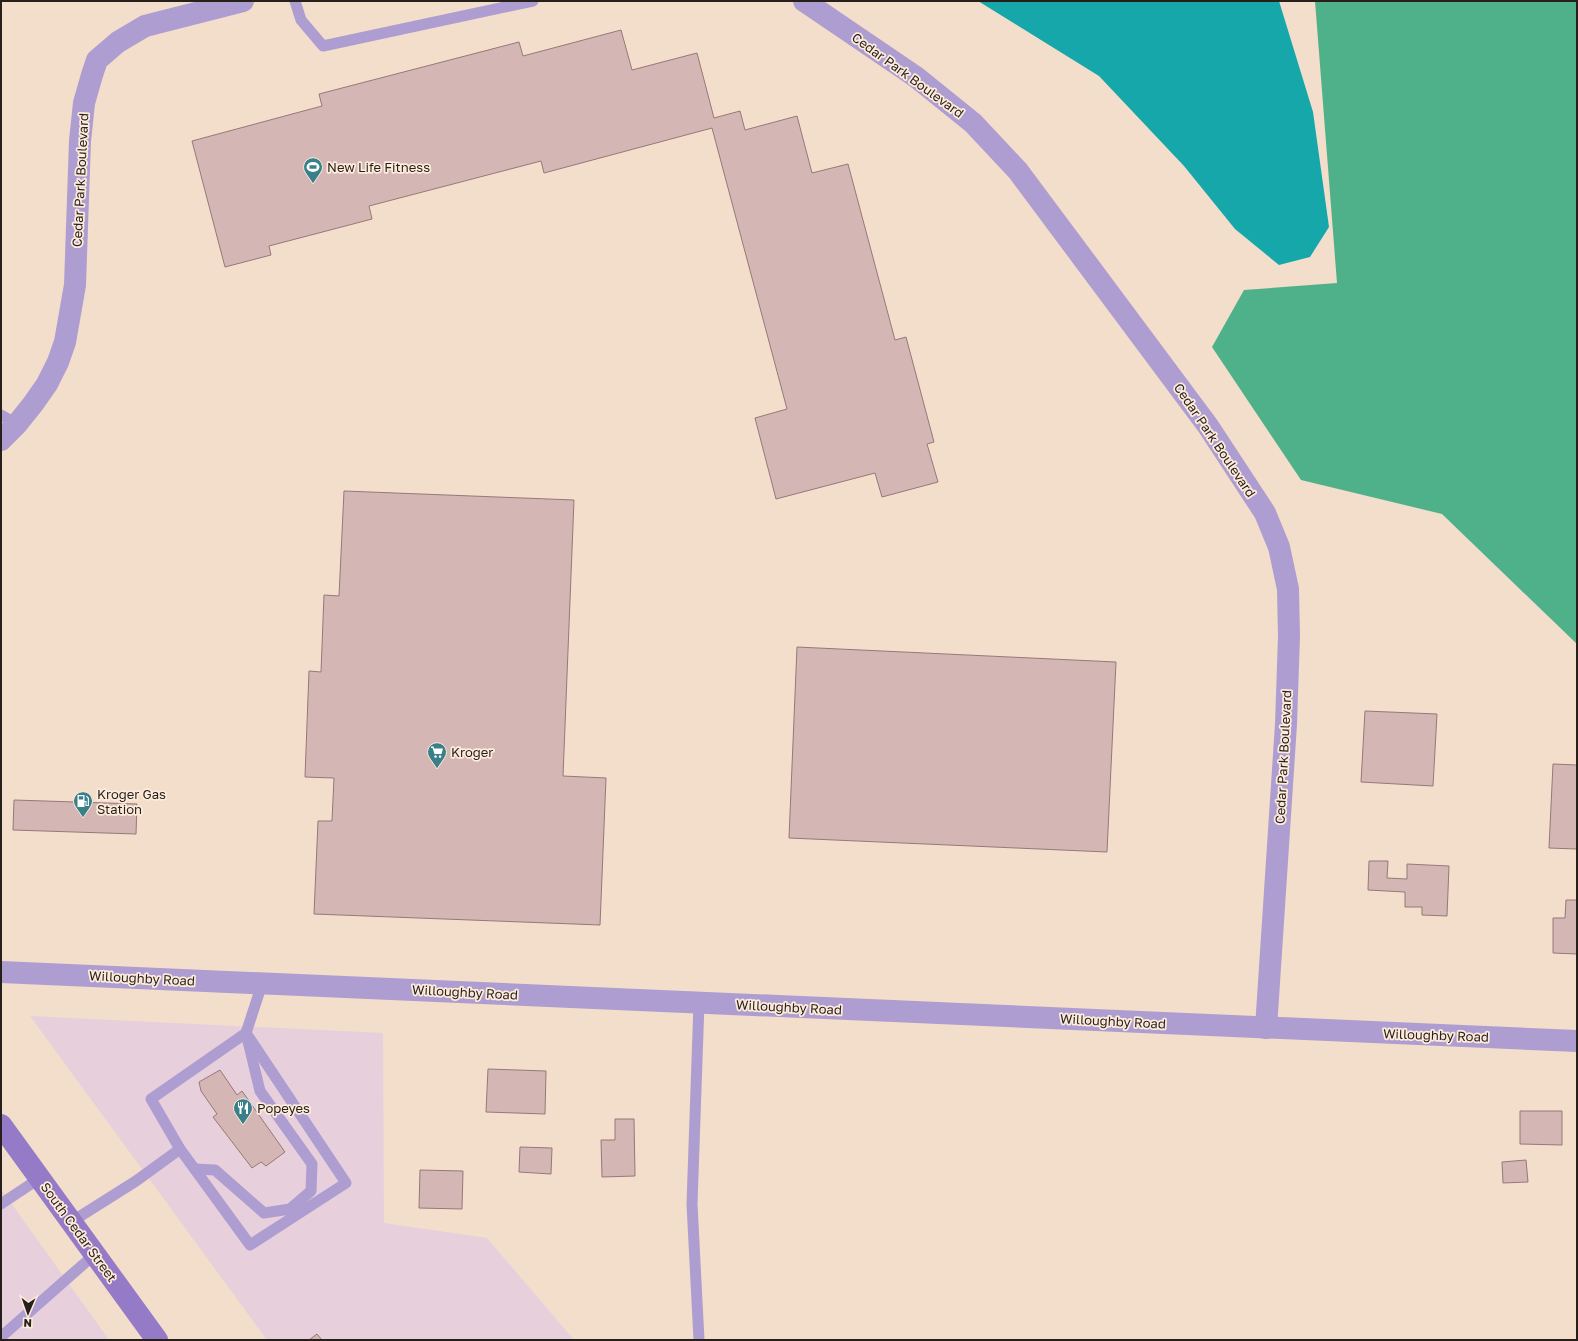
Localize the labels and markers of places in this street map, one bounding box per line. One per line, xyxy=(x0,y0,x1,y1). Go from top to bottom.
sports icon: New Life Fitness xyxy=(302,156,324,184)
place label: New Life Fitness xyxy=(327,159,430,175)
supermarket icon: Kroger xyxy=(426,741,448,769)
place label: Kroger xyxy=(451,744,493,760)
place label: Kroger Gas Station xyxy=(97,786,166,817)
fuel station icon: Kroger Gas Station xyxy=(72,790,94,818)
restaurant icon: Popeyes xyxy=(232,1097,254,1125)
place label: Popeyes xyxy=(257,1100,310,1116)

